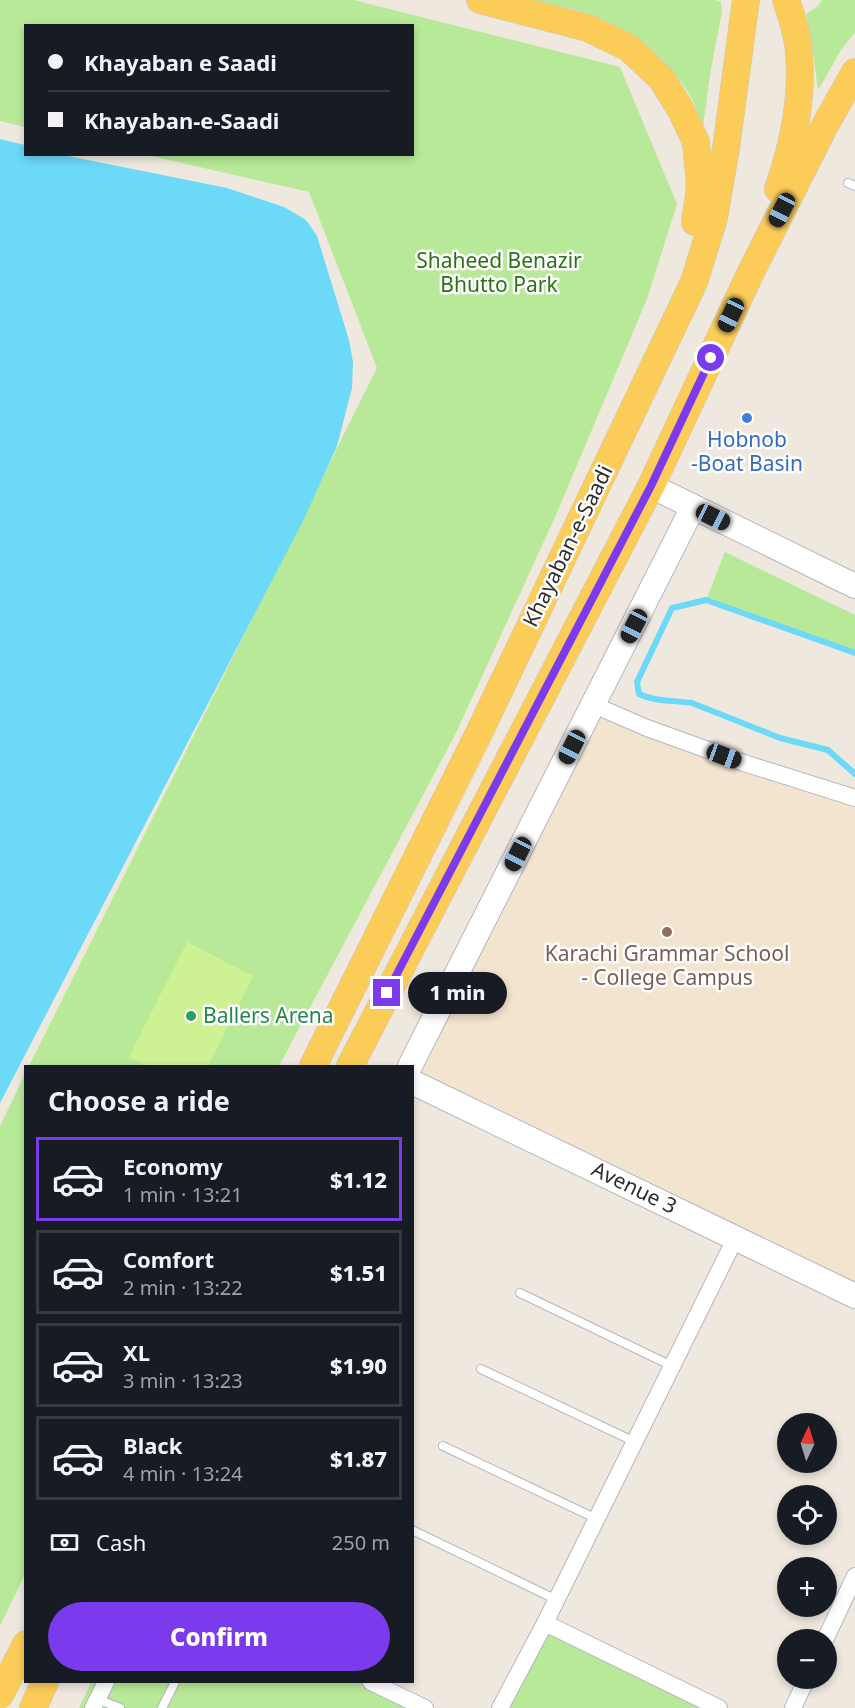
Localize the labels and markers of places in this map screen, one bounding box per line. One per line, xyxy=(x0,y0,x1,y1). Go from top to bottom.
marker: Hobnob -Boat Basin xyxy=(740,411,754,425)
place label: Hobnob -Boat Basin xyxy=(691,425,803,477)
marker: Karachi Grammar School - College Campus xyxy=(660,925,674,939)
place label: Karachi Grammar School - College Campus xyxy=(545,939,789,991)
place label: Ballers Arena xyxy=(203,1001,334,1029)
marker: Ballers Arena xyxy=(184,1009,198,1023)

